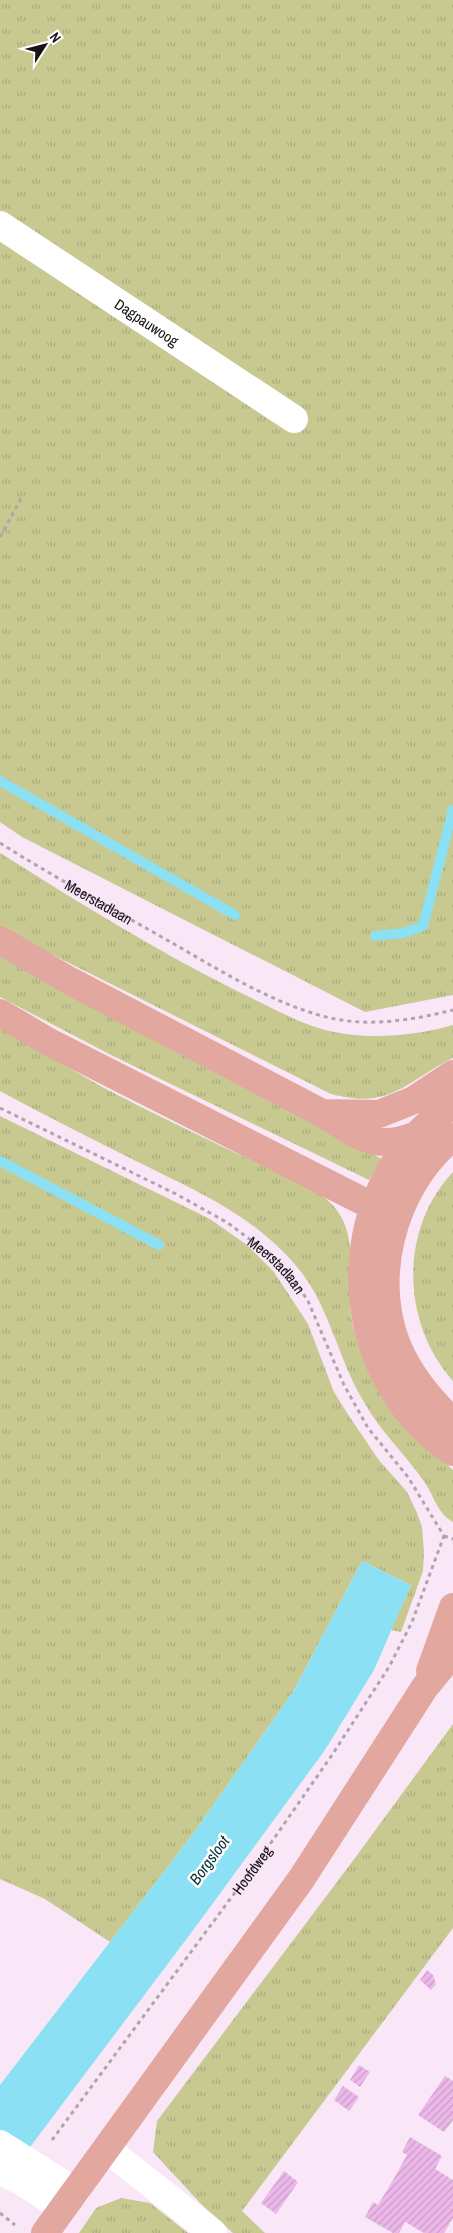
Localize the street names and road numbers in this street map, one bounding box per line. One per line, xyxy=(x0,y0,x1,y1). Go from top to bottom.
street label: Dagpauwoog xyxy=(111,293,183,351)
street label: Meerstadlaan xyxy=(61,874,137,929)
street label: Meerstadlaan xyxy=(244,1231,311,1298)
street label: Hoofdweg xyxy=(227,1841,277,1898)

